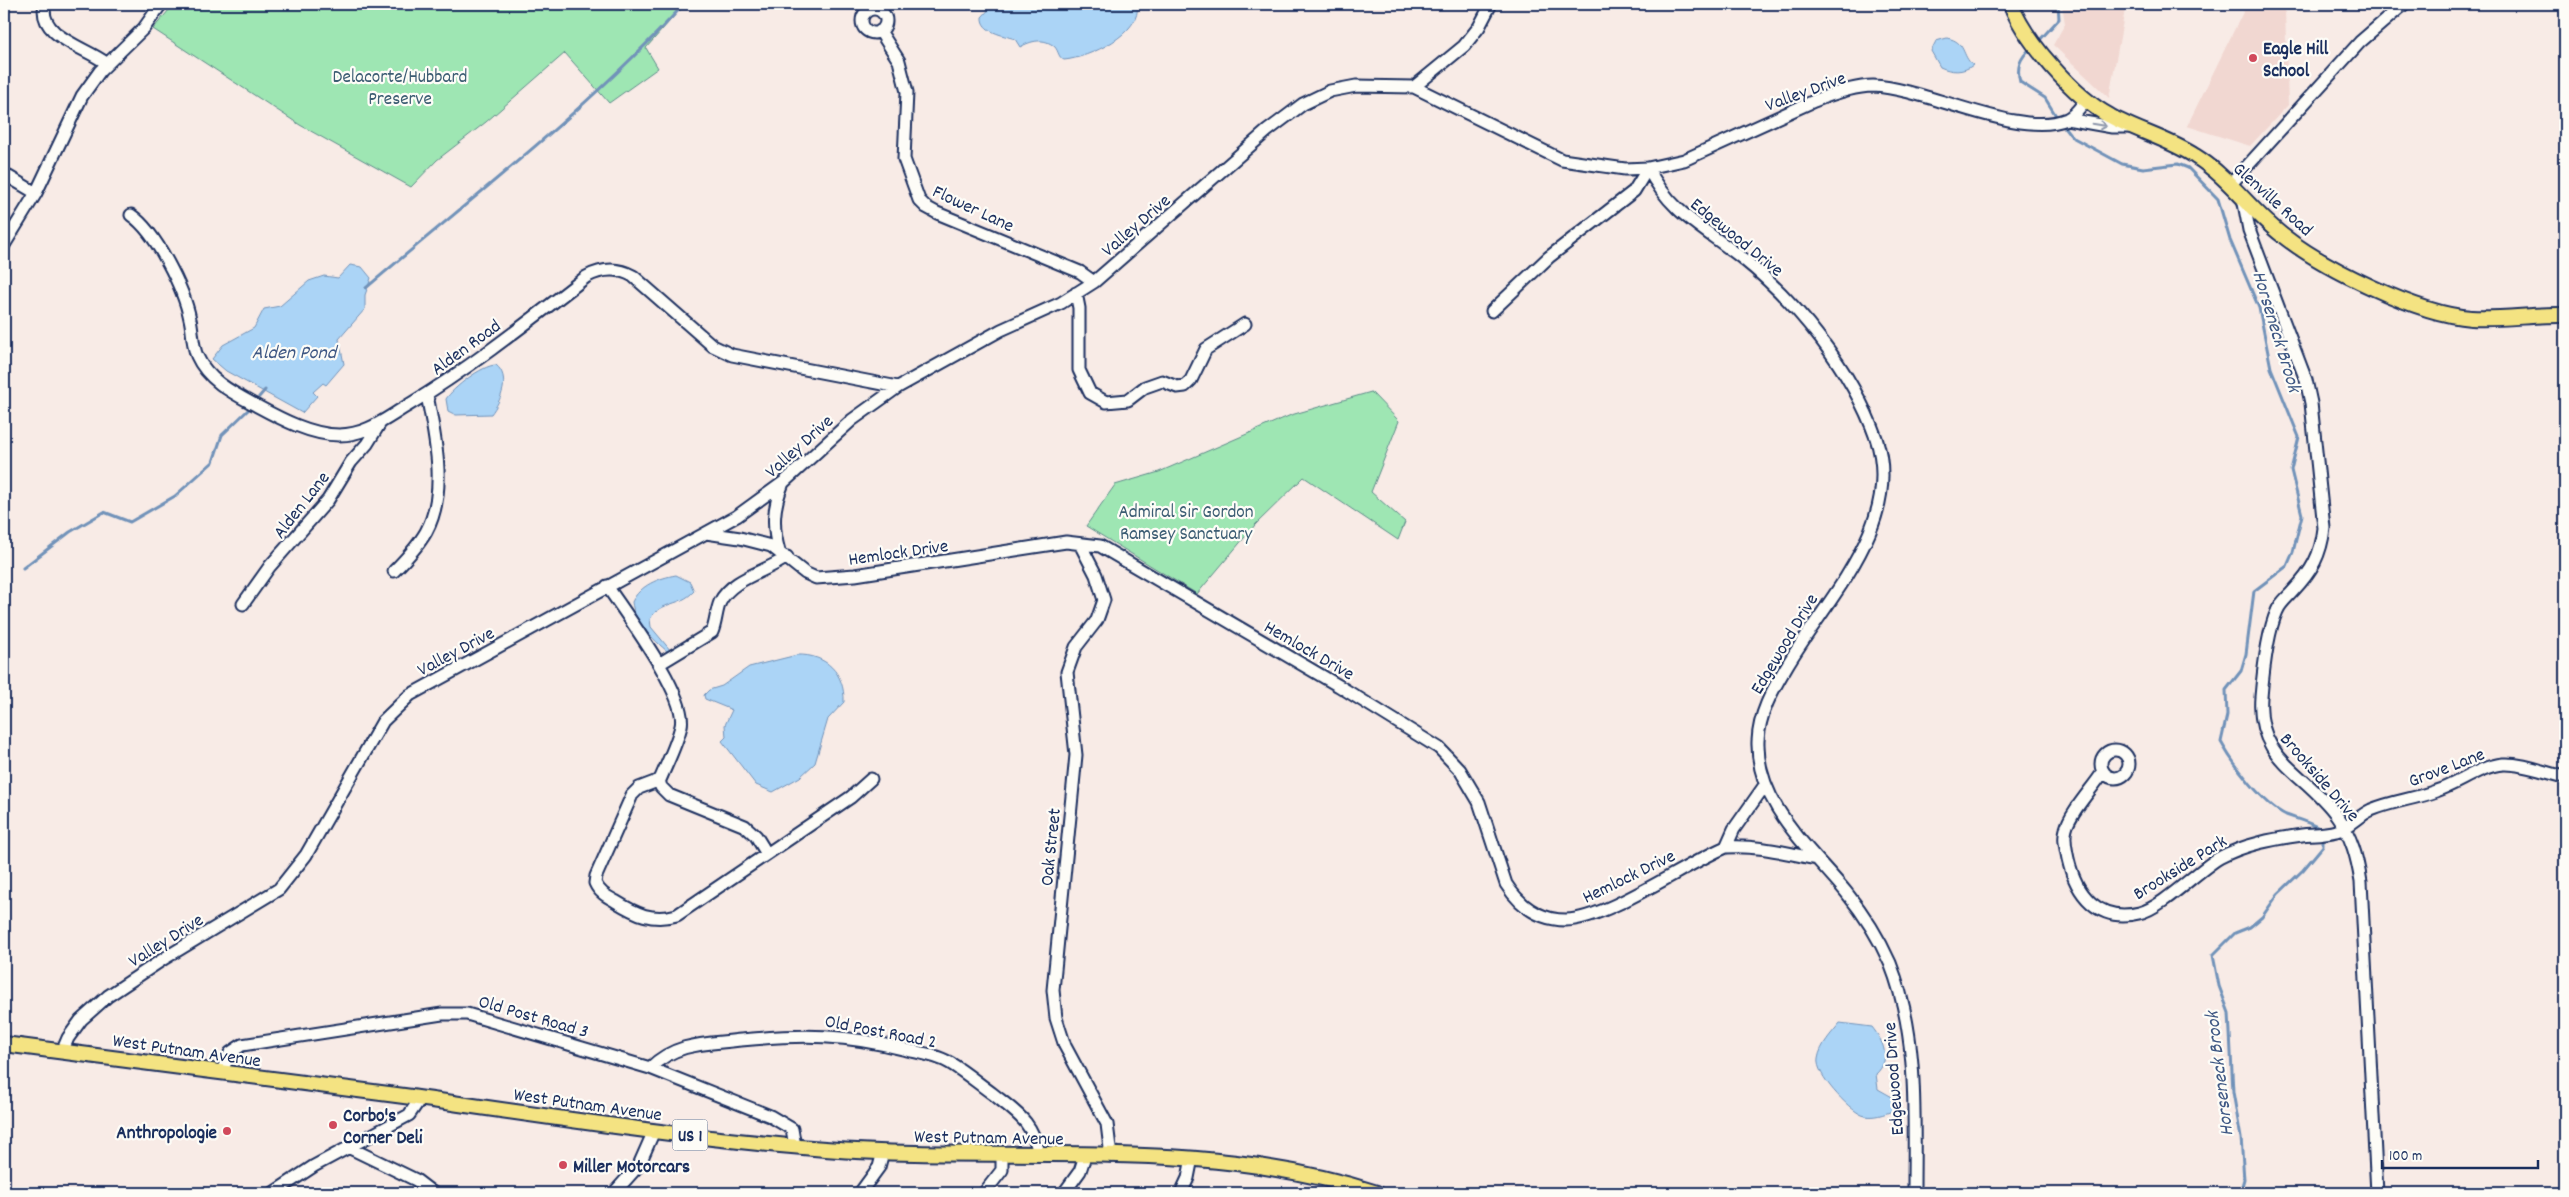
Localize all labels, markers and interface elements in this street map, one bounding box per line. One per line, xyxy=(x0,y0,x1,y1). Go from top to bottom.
place label: Eagle Hill School xyxy=(2263,37,2329,86)
marker: Eagle Hill School xyxy=(2247,52,2259,64)
park label: Delacorte/Hubbard Preserve xyxy=(333,65,467,114)
street label: Valley Drive xyxy=(1762,66,1850,120)
one-way arrow xyxy=(2091,120,2107,130)
street label: Glenville Road xyxy=(2225,157,2318,244)
street label: Flower Lane xyxy=(927,179,1018,241)
street label: Valley Drive xyxy=(1097,189,1178,264)
street label: Edgewood Drive xyxy=(1683,193,1788,285)
water label: Horseneck Brook xyxy=(2243,268,2307,398)
street label: Alden Road xyxy=(426,314,508,384)
water label: Alden Pond xyxy=(252,340,339,368)
street label: Valley Drive xyxy=(760,409,841,486)
street label: Alden Lane xyxy=(268,467,338,546)
park label: Admiral Sir Gordon Ramsey Sanctuary xyxy=(1118,500,1254,549)
street label: Hemlock Drive xyxy=(847,534,950,575)
street label: Edgewood Drive xyxy=(1745,589,1827,700)
street label: Hemlock Drive xyxy=(1258,615,1359,689)
street label: Valley Drive xyxy=(413,621,500,685)
street label: Brookside Drive xyxy=(2272,728,2365,829)
street label: Grove Lane xyxy=(2405,742,2489,796)
street label: Oak Street xyxy=(1035,807,1070,888)
street label: Brookside Park xyxy=(2129,829,2233,909)
street label: Hemlock Drive xyxy=(1578,844,1681,912)
street label: Valley Drive xyxy=(124,908,210,976)
street label: Old Post Road 3 xyxy=(475,990,591,1047)
water label: Horseneck Brook xyxy=(2199,1008,2243,1138)
street label: Old Post Road 2 xyxy=(822,1009,939,1057)
street label: Edgewood Drive xyxy=(1878,1021,1913,1136)
street label: West Putnam Avenue xyxy=(111,1029,262,1076)
street label: West Putnam Avenue xyxy=(512,1083,663,1130)
place label: Corbo's Corner Deli xyxy=(343,1104,423,1153)
marker: Corbo's Corner Deli xyxy=(327,1119,339,1131)
road number: US 1 xyxy=(672,1120,708,1150)
place label: Anthropologie xyxy=(116,1121,217,1148)
marker: Anthropologie xyxy=(221,1125,233,1137)
street label: West Putnam Avenue xyxy=(914,1125,1064,1154)
scale bar xyxy=(2382,1137,2538,1169)
text: 100 m xyxy=(2389,1146,2422,1168)
place label: Miller Motorcars xyxy=(573,1155,690,1182)
marker: Miller Motorcars xyxy=(557,1159,569,1171)

